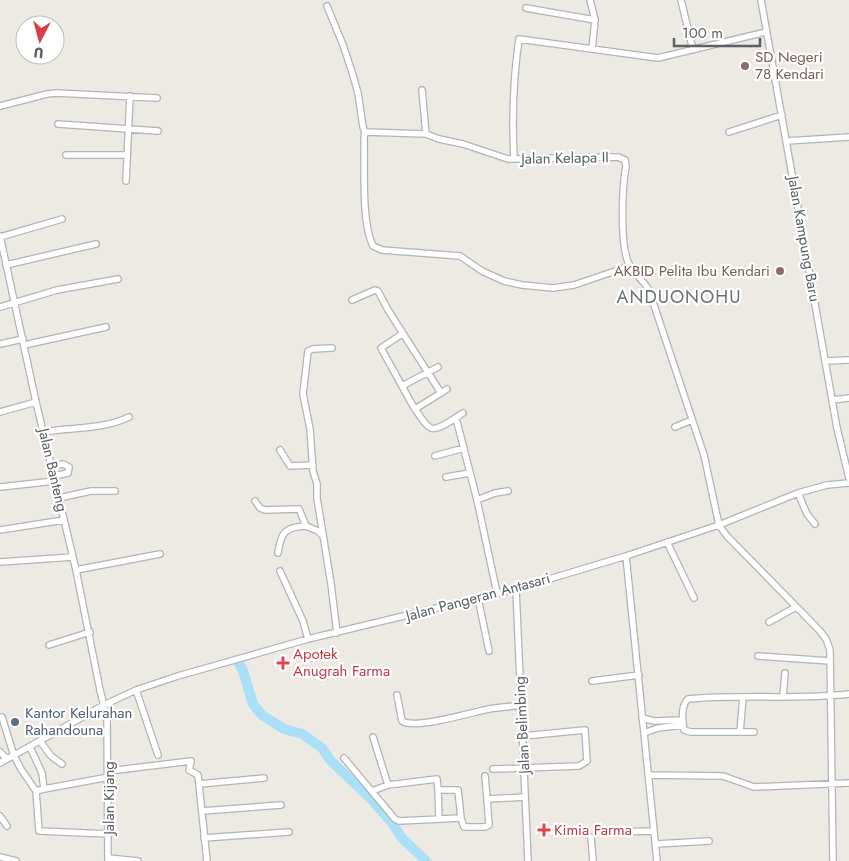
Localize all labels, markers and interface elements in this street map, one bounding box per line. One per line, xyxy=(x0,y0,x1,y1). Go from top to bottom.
north arrow xyxy=(15,15,65,65)
scale bar xyxy=(674,15,760,47)
text: 100 m xyxy=(682,22,723,44)
text: U xyxy=(33,42,45,63)
place label: SD Negeri 78 Kendari xyxy=(755,46,824,85)
marker: SD Negeri 78 Kendari xyxy=(739,60,751,72)
street label: Jalan Kelapa II xyxy=(519,146,609,170)
street label: Jalan Kampung Baru xyxy=(782,172,826,304)
place label: AKBID Pelita Ibu Kendari xyxy=(614,260,770,282)
marker: AKBID Pelita Ibu Kendari xyxy=(774,265,786,277)
district label: ANDUONOHU xyxy=(617,284,741,310)
street label: Jalan Banteng xyxy=(32,424,73,514)
street label: Jalan Pangeran Antasari xyxy=(401,567,553,627)
place label: Apotek Anugrah Farma xyxy=(293,643,390,682)
marker: Apotek Anugrah Farma xyxy=(277,657,289,669)
street label: Jalan Belimbing xyxy=(508,676,536,776)
place label: Kantor Kelurahan Rahandouna xyxy=(25,702,132,741)
marker: Kantor Kelurahan Rahandouna xyxy=(9,716,21,728)
street label: Jalan Kijang xyxy=(98,761,120,837)
place label: Kimia Farma xyxy=(554,819,632,841)
marker: Kimia Farma xyxy=(538,824,550,836)

